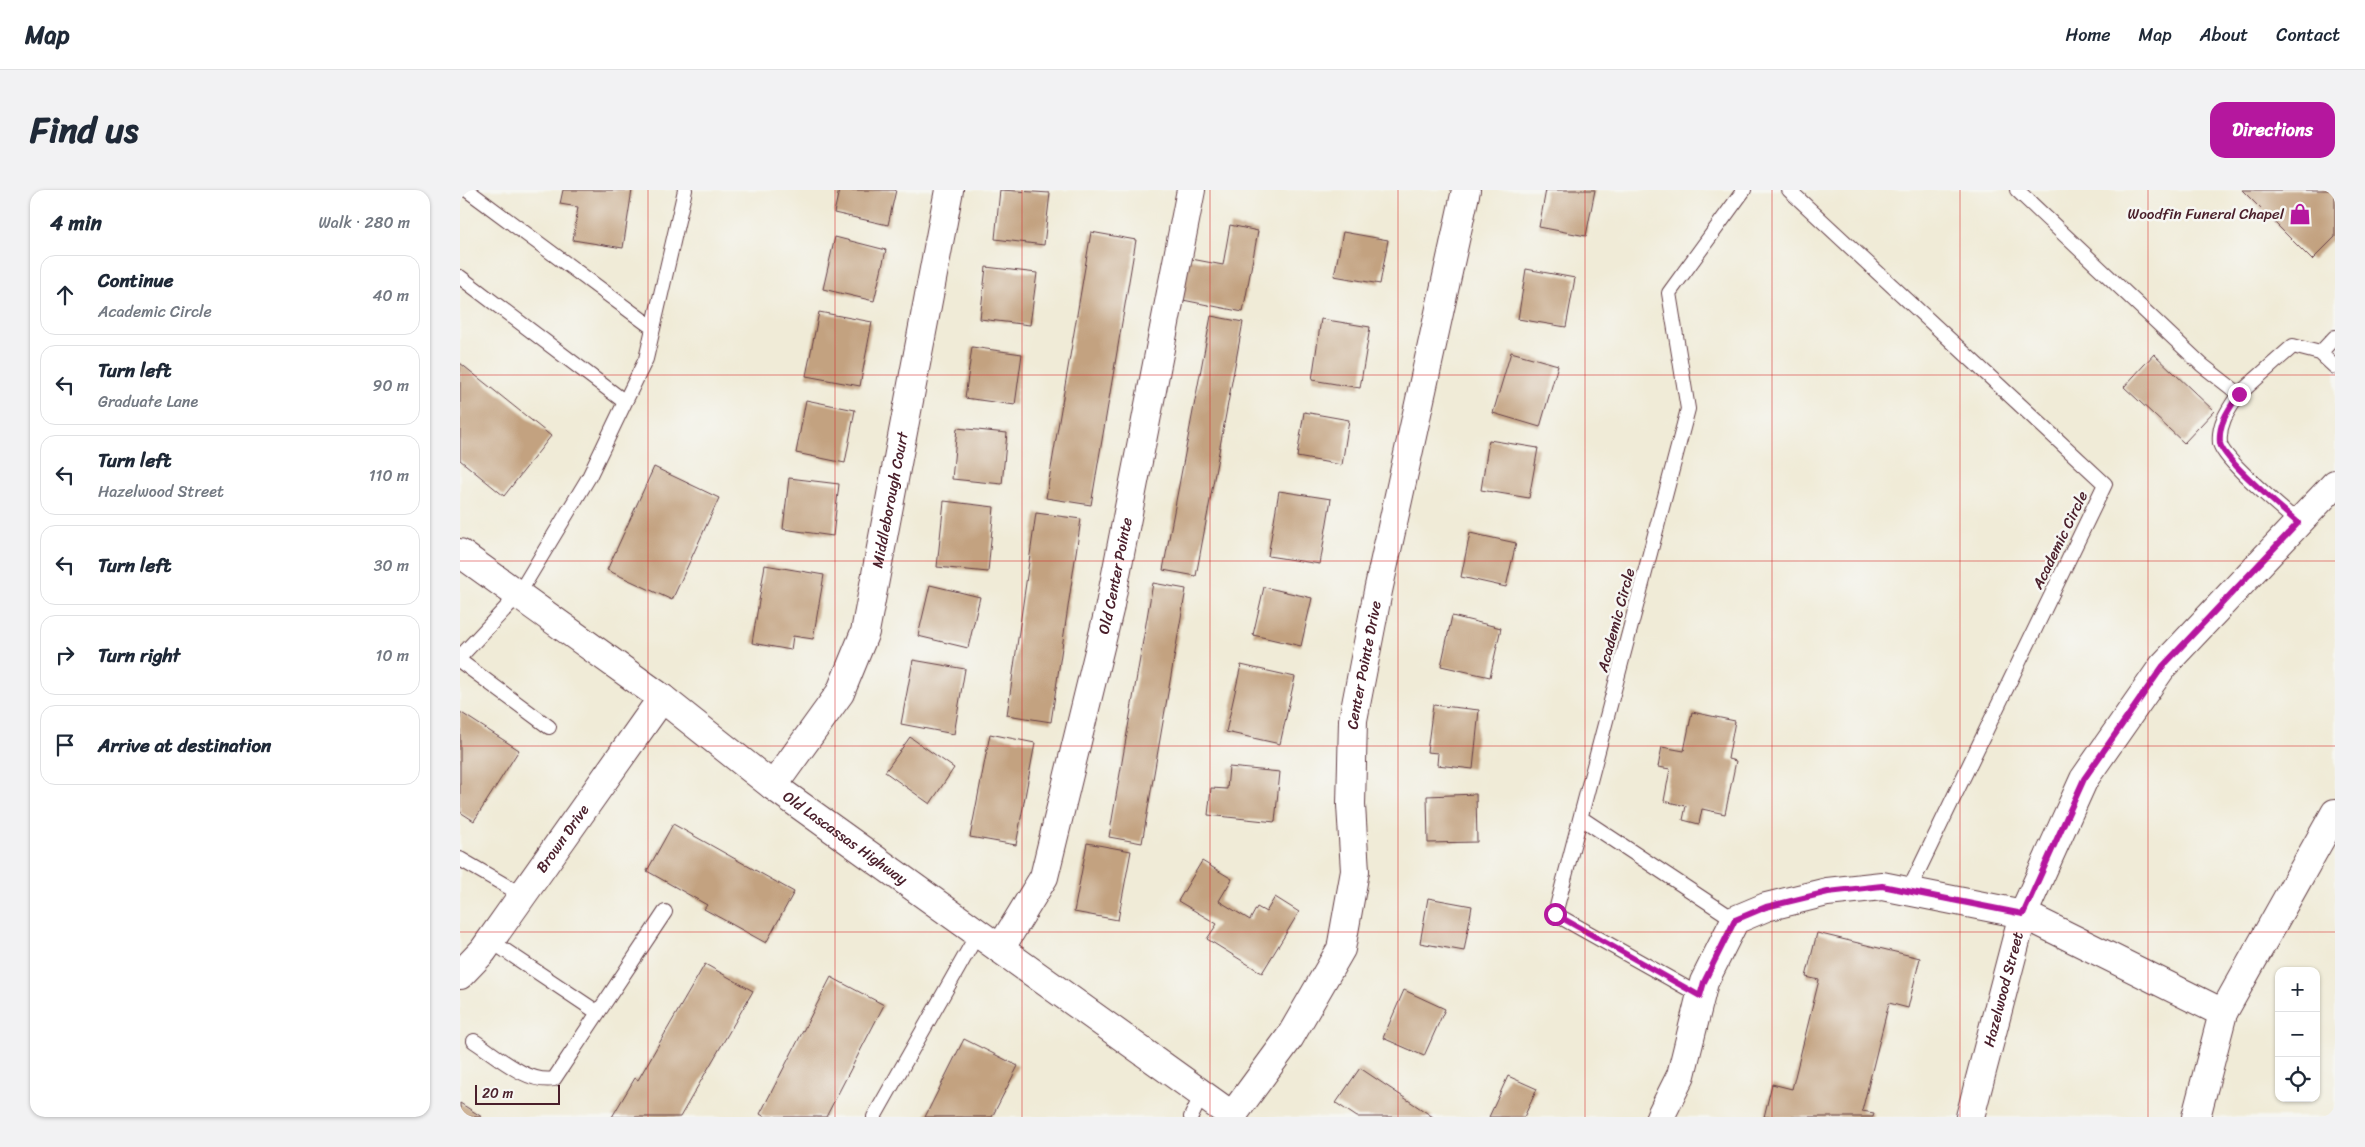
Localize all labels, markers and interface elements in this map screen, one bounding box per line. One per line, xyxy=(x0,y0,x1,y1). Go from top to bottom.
text: Map xyxy=(25,14,69,56)
text: Home xyxy=(2066,19,2111,51)
text: Map xyxy=(2139,19,2172,51)
text: About xyxy=(2200,19,2248,51)
text: Contact xyxy=(2276,19,2340,51)
text: Find us xyxy=(30,99,138,161)
button: Directions xyxy=(2210,102,2335,158)
place label: Woodfin Funeral Chapel xyxy=(2128,201,2285,227)
shop icon: Woodfin Funeral Chapel xyxy=(2287,201,2313,227)
text: 4 min xyxy=(50,204,102,242)
text: Walk · 280 m xyxy=(319,208,410,237)
text: Continue xyxy=(98,264,174,297)
icon: ahead xyxy=(51,281,79,309)
text: 40 m xyxy=(372,281,409,310)
text: Academic Circle xyxy=(98,297,212,326)
text: Turn left xyxy=(98,354,171,387)
icon: left xyxy=(51,371,79,399)
text: 90 m xyxy=(373,371,409,400)
route end xyxy=(2228,383,2251,406)
text: Graduate Lane xyxy=(98,387,198,416)
street label: Middleborough Court xyxy=(864,429,916,570)
text: Turn left xyxy=(98,444,171,477)
icon: left xyxy=(51,461,79,489)
text: 110 m xyxy=(369,461,409,490)
text: Hazelwood Street xyxy=(98,477,224,506)
street label: Academic Circle xyxy=(2025,486,2095,595)
street label: Old Center Pointe xyxy=(1091,515,1140,637)
text: Turn left xyxy=(98,549,171,582)
icon: left xyxy=(51,551,79,579)
text: 30 m xyxy=(374,551,409,580)
street label: Academic Circle xyxy=(1589,565,1642,676)
street label: Center Pointe Drive xyxy=(1340,598,1389,730)
text: Turn right xyxy=(98,639,180,672)
icon: right xyxy=(51,641,79,669)
text: 10 m xyxy=(376,641,409,670)
text: Arrive at destination xyxy=(98,729,271,762)
icon: arrive xyxy=(51,731,79,759)
street label: Old Lascassas Highway xyxy=(777,784,913,892)
street label: Brown Drive xyxy=(529,799,596,878)
route start xyxy=(1544,903,1567,926)
street label: Hazelwood Street xyxy=(1976,928,2031,1050)
map controls xyxy=(2275,967,2320,1102)
button: + xyxy=(2275,967,2320,1012)
button: − xyxy=(2275,1012,2320,1057)
button: locate xyxy=(2275,1057,2320,1102)
text: 20 m xyxy=(482,1081,513,1106)
scale bar xyxy=(475,1082,560,1105)

